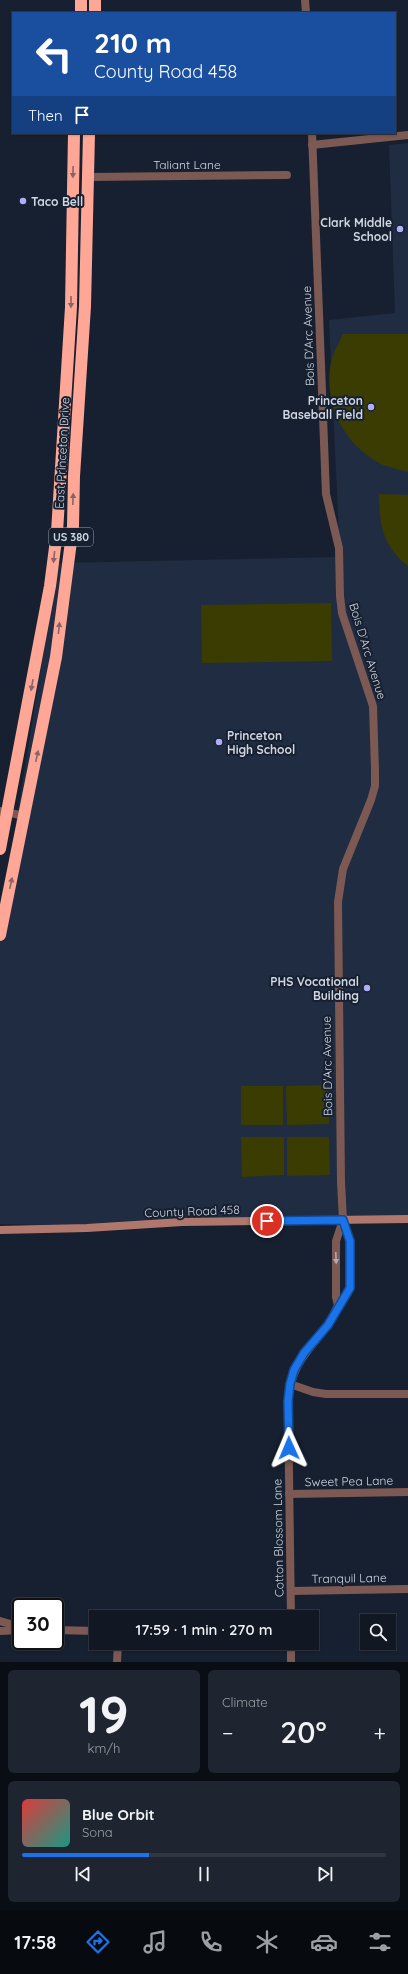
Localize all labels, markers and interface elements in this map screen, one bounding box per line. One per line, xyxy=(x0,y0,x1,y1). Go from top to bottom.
text: 210 m xyxy=(94,25,172,60)
icon: left xyxy=(28,28,80,80)
text: County Road 458 xyxy=(94,60,237,83)
icon: arrive xyxy=(71,104,93,126)
text: Then xyxy=(28,106,63,125)
street label: Taliant Lane xyxy=(153,157,221,172)
one-way arrow xyxy=(70,166,76,179)
place label: Taco Bell xyxy=(31,194,83,209)
marker: Taco Bell xyxy=(18,196,28,206)
place label: Clark Middle School xyxy=(320,215,392,244)
marker: Clark Middle School xyxy=(395,224,405,234)
street label: Bois D'Arc Avenue xyxy=(299,285,317,386)
one-way arrow xyxy=(68,296,74,309)
place label: Princeton Baseball Field xyxy=(283,393,363,422)
street label: East Princeton Drive xyxy=(52,397,72,509)
marker: Princeton Baseball Field xyxy=(366,402,376,412)
one-way arrow xyxy=(70,492,76,505)
road number: US 380 xyxy=(49,528,93,546)
one-way arrow xyxy=(51,551,57,563)
street label: Bois D'Arc Avenue xyxy=(346,601,390,701)
one-way arrow xyxy=(56,622,63,634)
one-way arrow xyxy=(28,679,34,691)
place label: Princeton High School xyxy=(227,728,295,757)
marker: Princeton High School xyxy=(214,737,224,747)
one-way arrow xyxy=(34,750,40,762)
one-way arrow xyxy=(8,877,14,890)
place label: PHS Vocational Building xyxy=(270,974,359,1003)
marker: PHS Vocational Building xyxy=(362,983,372,993)
street label: Bois D'Arc Avenue xyxy=(319,1016,335,1116)
street label: County Road 458 xyxy=(144,1202,240,1220)
pin xyxy=(250,1204,284,1238)
icon: arrive xyxy=(256,1210,278,1232)
one-way arrow xyxy=(333,1252,340,1264)
position arrow xyxy=(268,1427,310,1469)
street label: Sweet Pea Lane xyxy=(305,1473,394,1489)
street label: Cotton Blossom Lane xyxy=(269,1478,287,1597)
street label: Tranquil Lane xyxy=(311,1570,387,1586)
speed limit sign: 30 xyxy=(12,1598,64,1650)
map controls xyxy=(360,1614,396,1650)
button: search xyxy=(360,1614,396,1650)
text: 17:59 · 1 min · 270 m xyxy=(136,1620,272,1639)
text: 19 xyxy=(79,1681,129,1746)
text: Climate xyxy=(222,1694,268,1710)
text: 20° xyxy=(280,1713,327,1751)
text: − xyxy=(222,1719,233,1747)
text: + xyxy=(374,1719,386,1747)
text: km/h xyxy=(88,1740,120,1756)
text: Blue Orbit xyxy=(82,1805,155,1824)
text: Sona xyxy=(82,1824,113,1840)
icon: previous xyxy=(72,1863,94,1885)
icon: pause xyxy=(193,1863,215,1885)
icon: next xyxy=(314,1863,336,1885)
icon: directions xyxy=(84,1928,112,1956)
icon: music xyxy=(141,1928,169,1956)
icon: phone xyxy=(197,1928,225,1956)
icon: climate xyxy=(253,1928,281,1956)
icon: car xyxy=(310,1928,338,1956)
icon: filters xyxy=(366,1928,394,1956)
text: 17:58 xyxy=(14,1931,56,1954)

